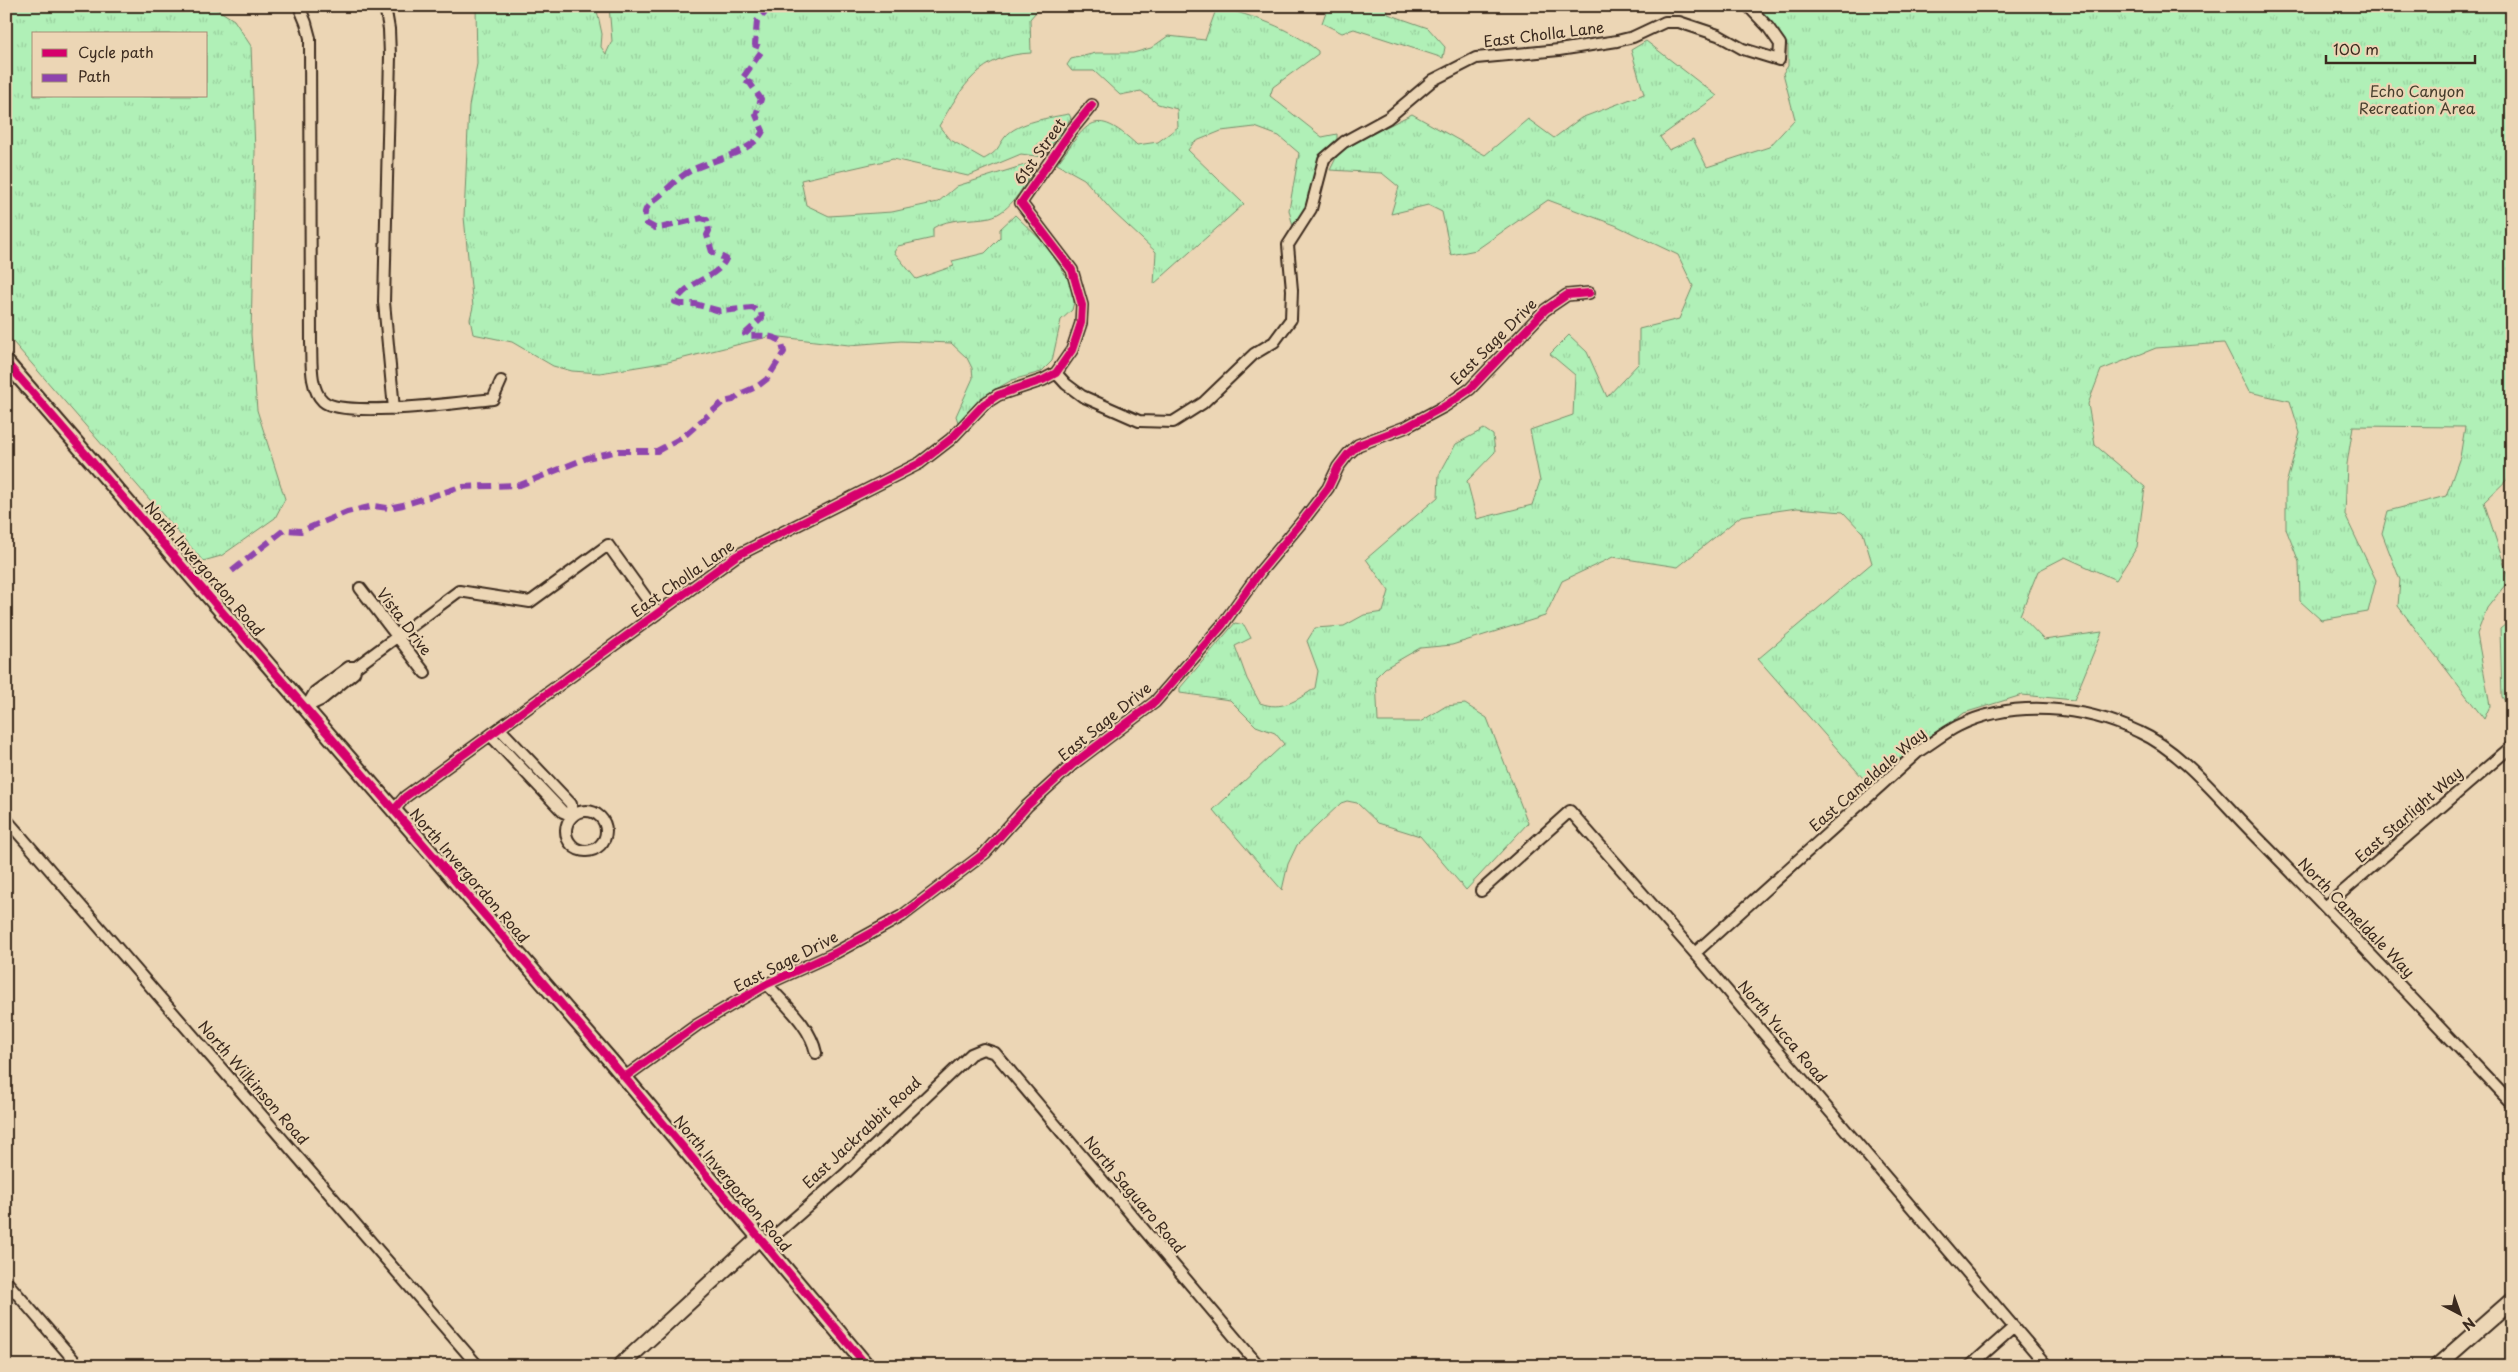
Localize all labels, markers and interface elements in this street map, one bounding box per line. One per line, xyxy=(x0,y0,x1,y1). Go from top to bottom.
street label: East Cholla Lane xyxy=(1482,15,1606,52)
legend xyxy=(32,32,208,98)
scale bar xyxy=(2326,32,2474,64)
text: 100 m xyxy=(2333,37,2379,60)
text: Cycle path xyxy=(78,40,154,63)
text: Path xyxy=(78,64,110,87)
park label: Echo Canyon Recreation Area xyxy=(2359,79,2476,119)
street label: 61st Street xyxy=(1007,113,1070,189)
street label: East Sage Drive xyxy=(1444,292,1542,390)
street label: North Invergordon Road xyxy=(140,495,270,641)
street label: East Cholla Lane xyxy=(626,533,739,622)
street label: Vista Drive xyxy=(372,582,438,660)
street label: East Sage Drive xyxy=(1052,676,1156,766)
street label: East Cameldale Way xyxy=(1803,721,1931,836)
street label: East Starlight Way xyxy=(2349,761,2467,867)
street label: North Invergordon Road xyxy=(405,802,535,948)
street label: North Cameldale Way xyxy=(2293,852,2421,982)
street label: East Sage Drive xyxy=(729,924,842,997)
street label: North Yucca Road xyxy=(1733,975,1833,1087)
street label: North Wilkinson Road xyxy=(194,1015,315,1149)
street label: East Jackrabbit Road xyxy=(796,1070,926,1193)
street label: North Invergordon Road xyxy=(669,1110,797,1256)
street label: North Saguaro Road xyxy=(1079,1130,1191,1258)
north arrow xyxy=(2436,1290,2486,1340)
text: N xyxy=(2458,1313,2480,1336)

